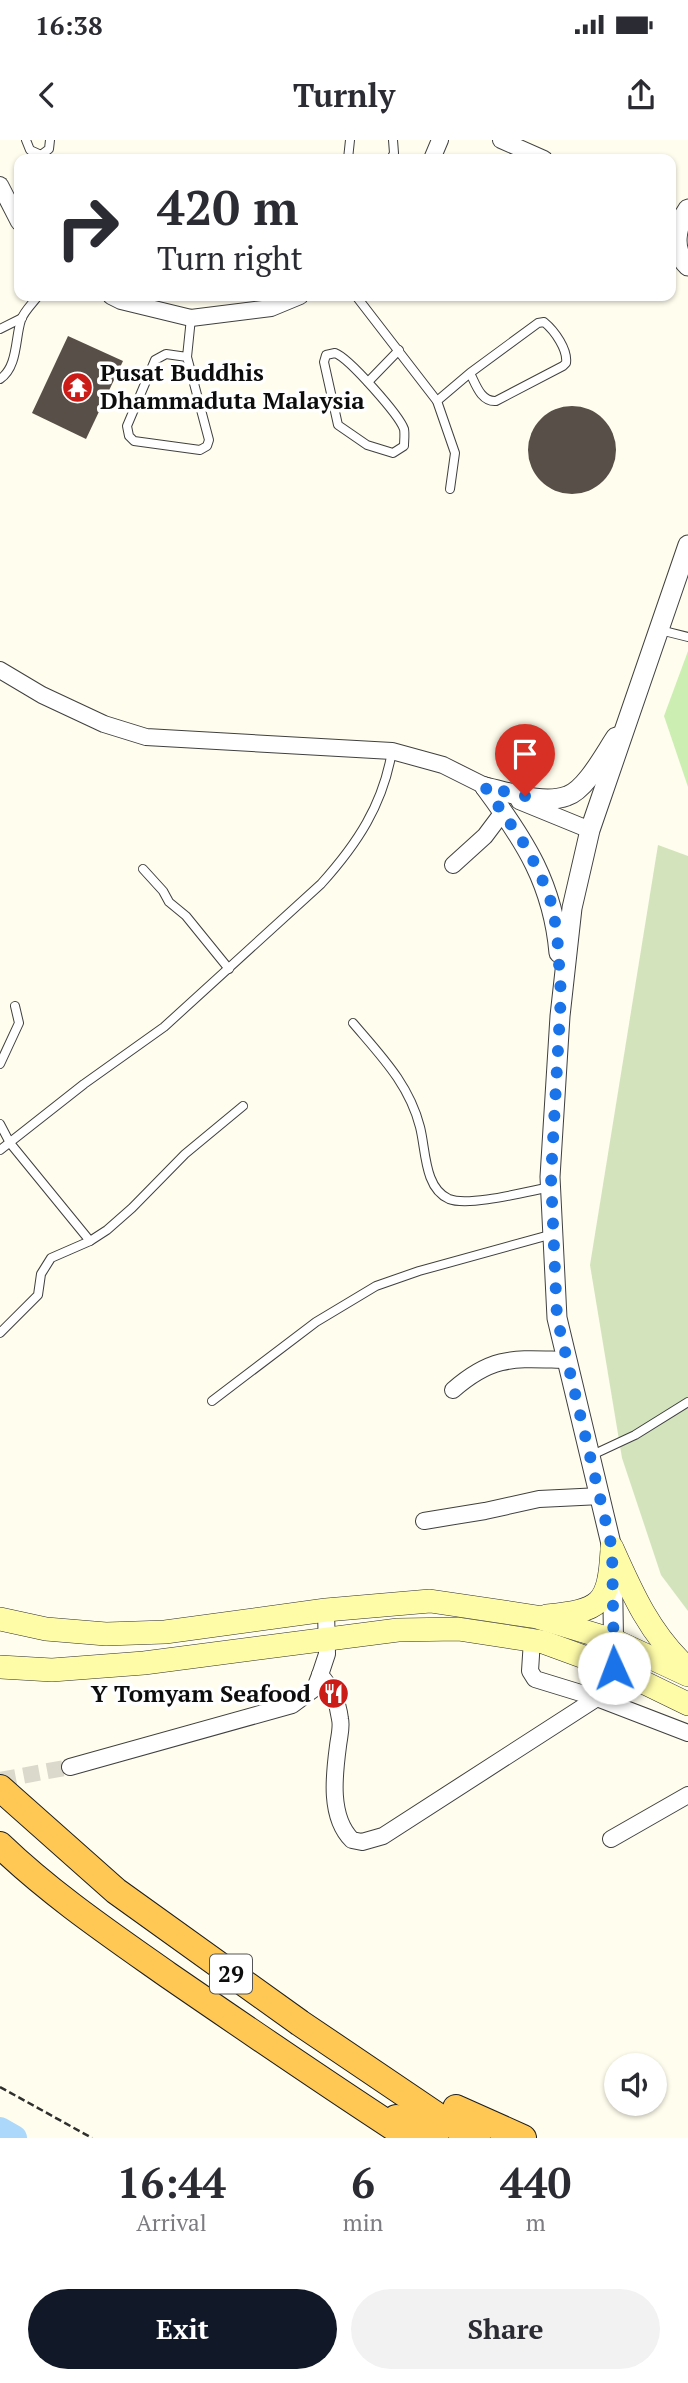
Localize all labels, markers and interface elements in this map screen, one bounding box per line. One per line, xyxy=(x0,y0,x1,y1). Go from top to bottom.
text: 16:38 xyxy=(35,8,103,42)
text: Turnly xyxy=(293,74,395,116)
icon: back xyxy=(28,76,66,114)
icon: share xyxy=(622,76,660,114)
text: 420 m xyxy=(157,174,299,239)
icon: right xyxy=(42,182,133,273)
text: Turn right xyxy=(157,237,303,279)
place label: Pusat Buddhis Dhammaduta Malaysia xyxy=(100,356,365,416)
temple icon: Pusat Buddhis Dhammaduta Malaysia xyxy=(60,370,94,404)
pin xyxy=(495,724,555,796)
icon: arrive xyxy=(506,735,544,773)
position arrow xyxy=(577,1631,651,1705)
place label: Y Tomyam Seafood xyxy=(91,1677,312,1709)
restaurant icon: Y Tomyam Seafood xyxy=(317,1677,351,1711)
road number: 29 xyxy=(210,1954,252,1994)
map controls xyxy=(604,2053,667,2116)
button: sound xyxy=(604,2053,667,2116)
text: 16:44 xyxy=(117,2154,226,2210)
text: 6 xyxy=(351,2154,375,2210)
text: 440 xyxy=(500,2154,571,2210)
text: Arrival xyxy=(136,2207,207,2238)
text: min xyxy=(343,2207,383,2238)
text: m xyxy=(526,2207,546,2238)
button: Exit xyxy=(28,2289,337,2369)
button: Share xyxy=(351,2289,660,2369)

